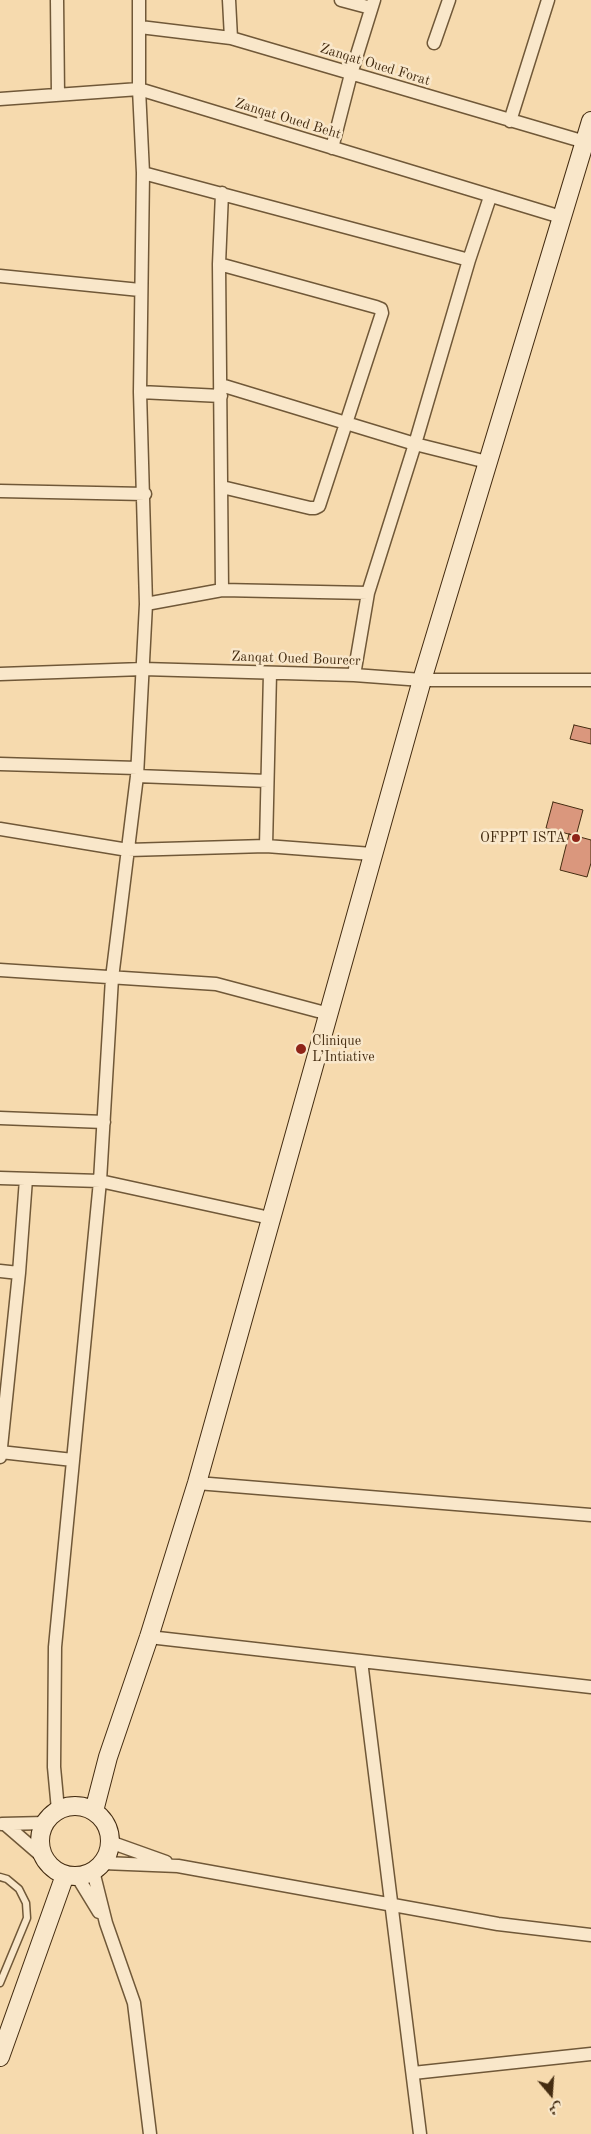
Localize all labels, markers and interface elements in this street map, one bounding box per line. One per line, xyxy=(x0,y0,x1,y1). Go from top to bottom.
street label: Zanqat Oued Forat xyxy=(318,40,432,90)
street label: Zanqat Oued Beht xyxy=(233,95,343,143)
street label: Zanqat Oued Bourecr xyxy=(231,648,361,670)
place label: OFPPT ISTA xyxy=(480,830,566,846)
marker: OFPPT ISTA xyxy=(570,832,582,844)
place label: Clinique L’Intiative xyxy=(312,1033,375,1066)
marker: Clinique L’Intiative xyxy=(294,1042,308,1056)
north arrow xyxy=(526,2069,576,2119)
text: ش xyxy=(547,2099,564,2117)

